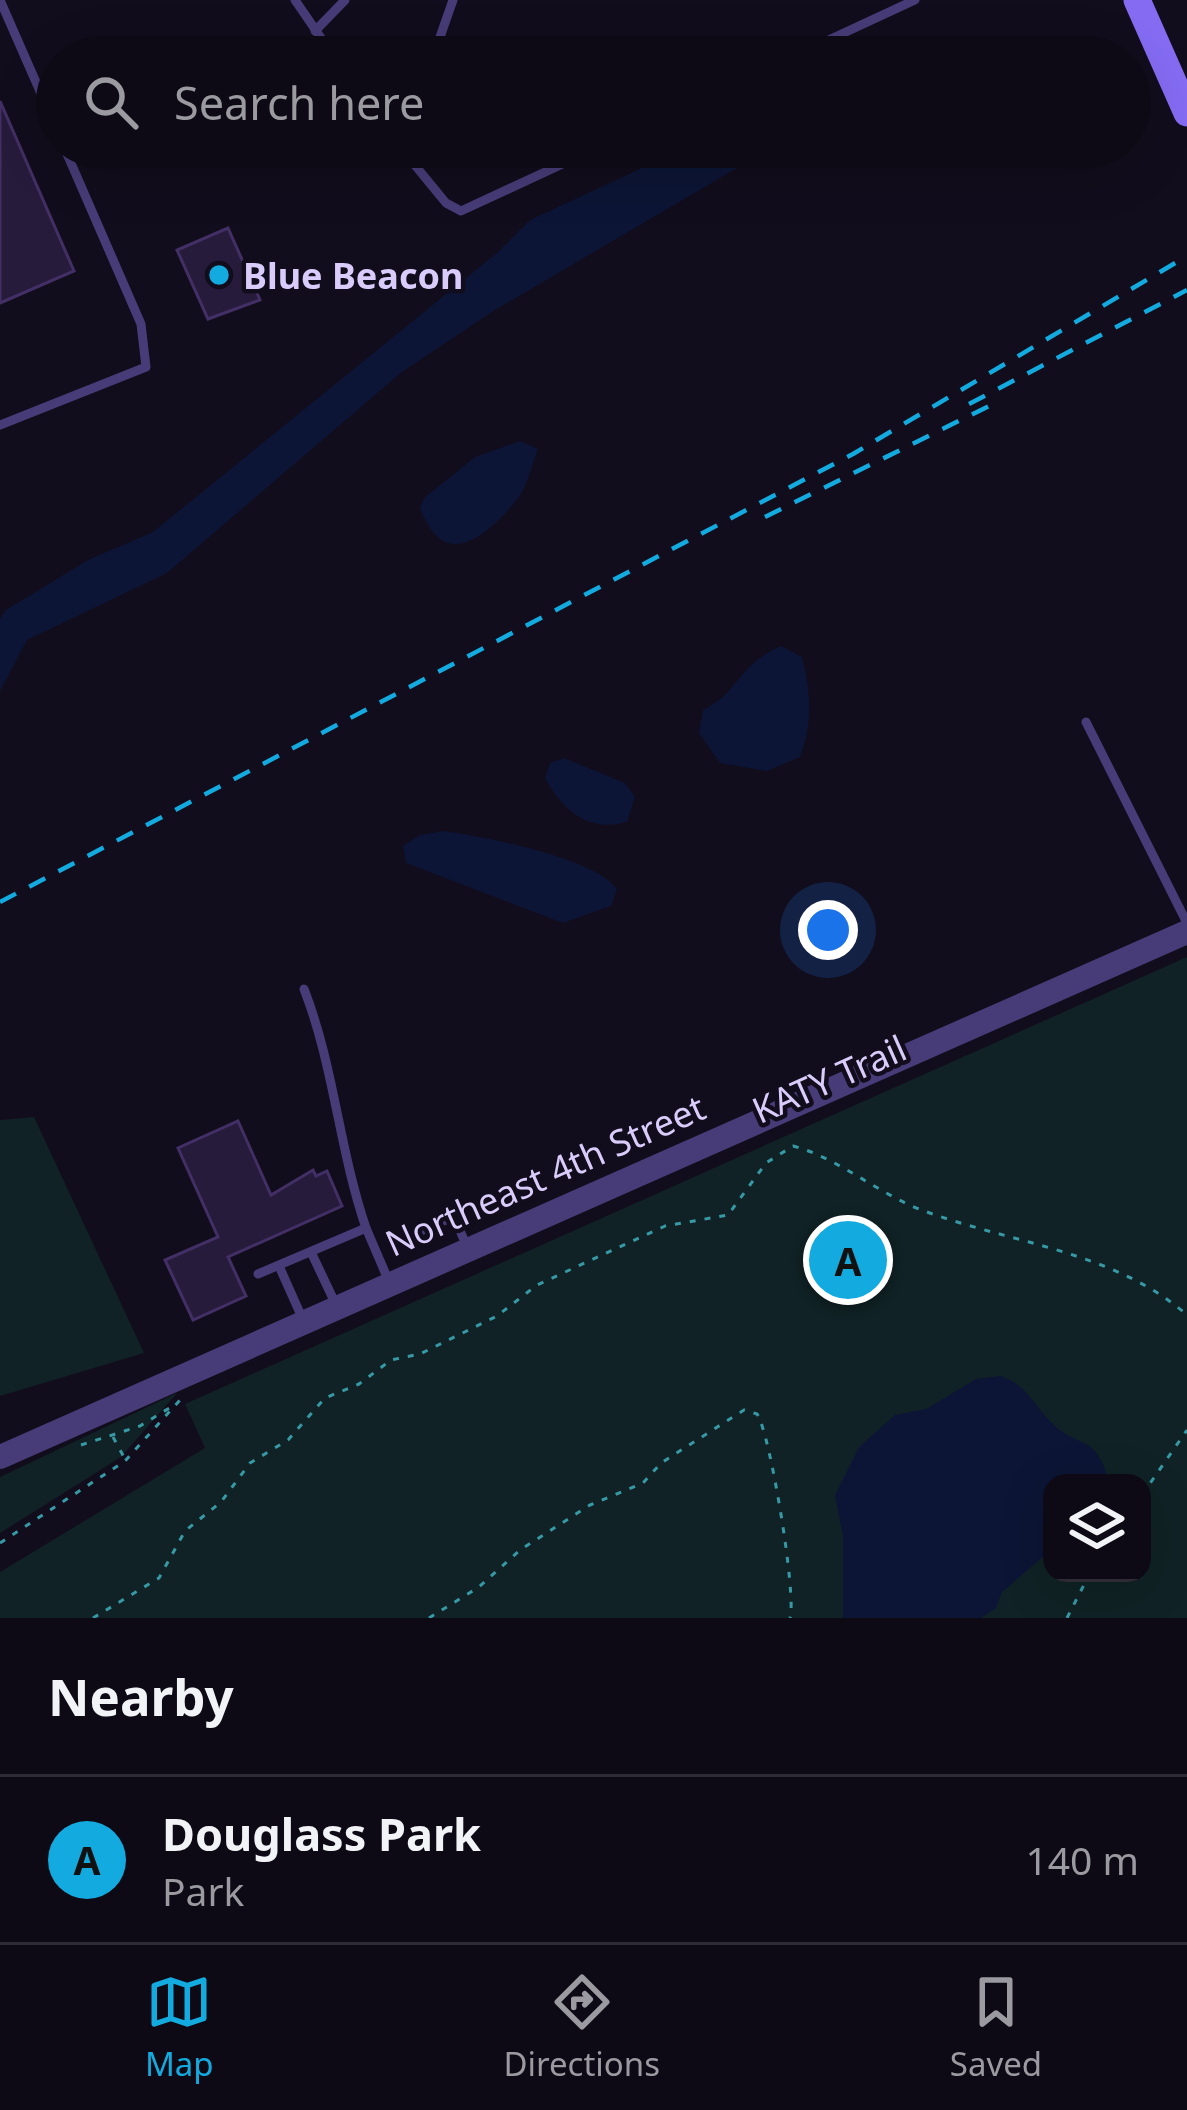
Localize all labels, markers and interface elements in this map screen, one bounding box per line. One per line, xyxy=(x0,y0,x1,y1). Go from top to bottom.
search box xyxy=(36,36,1151,168)
icon: search xyxy=(78,69,144,135)
text: Search here xyxy=(174,72,424,133)
place label: Blue Beacon xyxy=(243,251,463,300)
marker: Blue Beacon xyxy=(206,262,232,288)
your location xyxy=(798,900,858,960)
street label: KATY Trail xyxy=(744,1023,914,1135)
street label: Northeast 4th Street xyxy=(377,1082,713,1268)
pin: A xyxy=(809,1215,887,1305)
map controls xyxy=(1043,1474,1151,1582)
button: layers xyxy=(1043,1474,1151,1582)
text: Nearby xyxy=(48,1661,234,1731)
text: Douglass Park xyxy=(162,1803,481,1864)
text: A xyxy=(74,1833,101,1886)
text: 140 m xyxy=(1025,1833,1139,1886)
text: Park xyxy=(162,1864,244,1917)
tab: Map xyxy=(145,1969,214,2086)
tab: Directions xyxy=(503,1969,660,2086)
tab: Saved xyxy=(950,1969,1042,2086)

